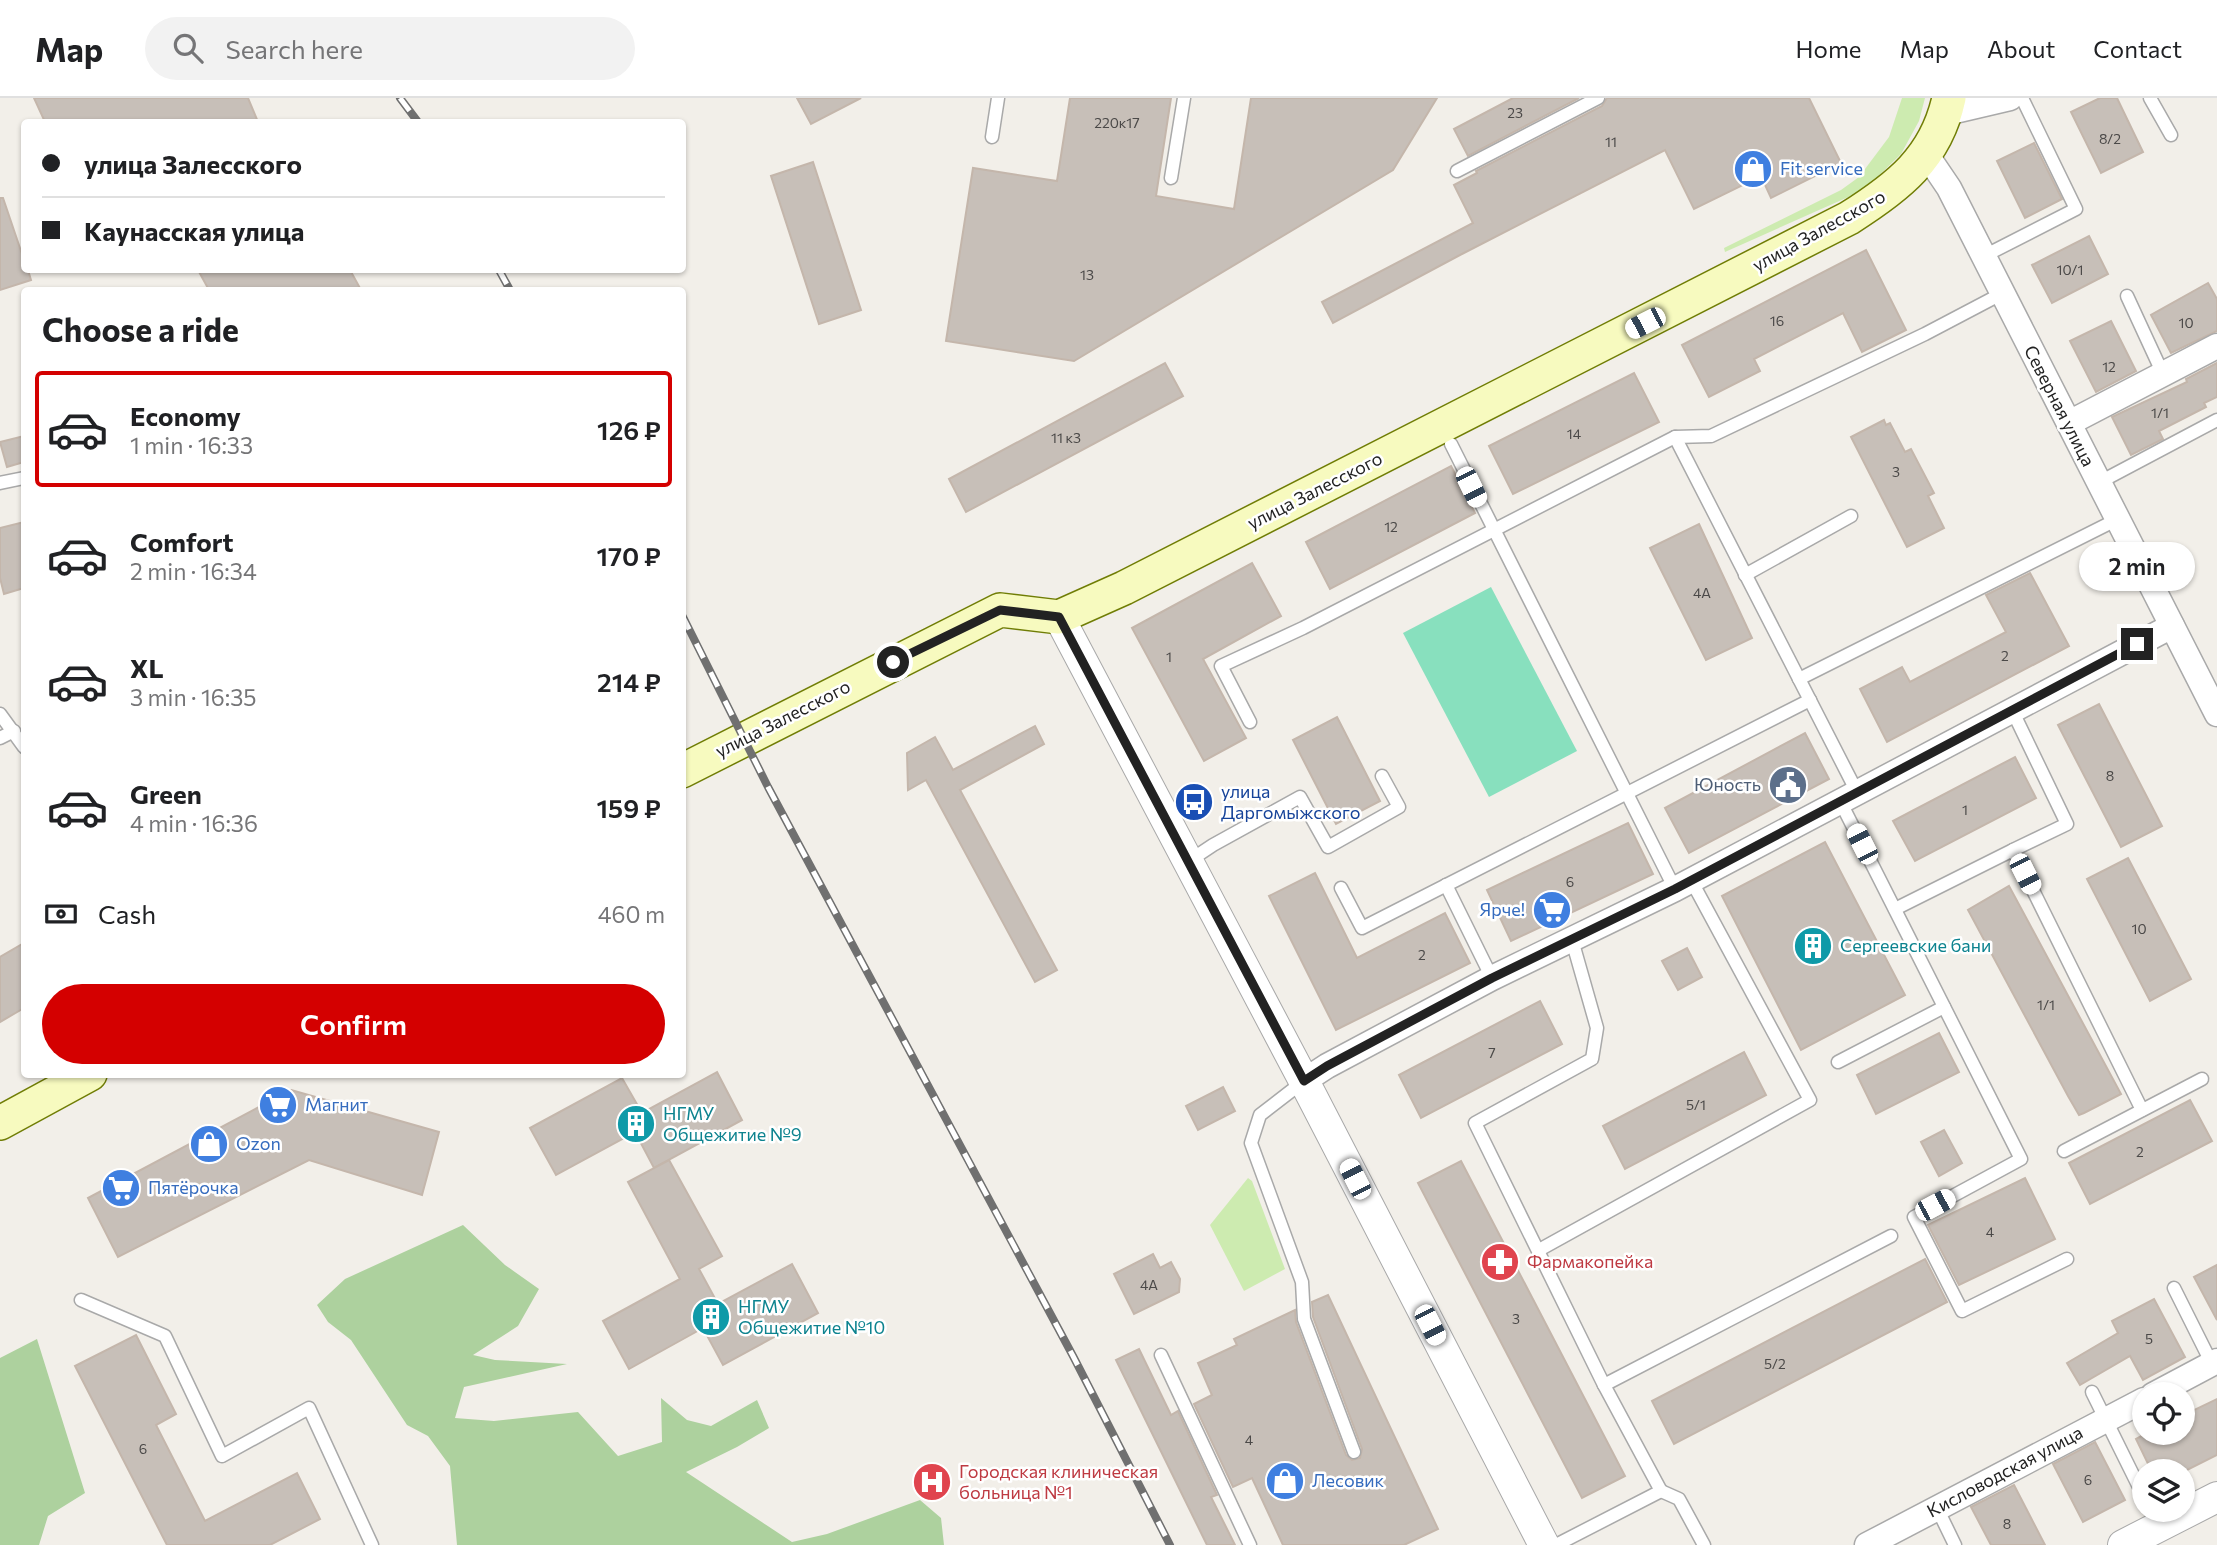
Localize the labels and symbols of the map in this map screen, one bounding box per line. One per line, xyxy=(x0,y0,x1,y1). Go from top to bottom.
house number: 23 xyxy=(1507,104,1523,121)
house number: 220к17 xyxy=(1094,114,1140,131)
house number: 8/2 xyxy=(2099,130,2121,147)
house number: 11 xyxy=(1605,133,1617,150)
shop icon: Fit service xyxy=(1732,148,1774,190)
place label: Fit service xyxy=(1780,157,1863,179)
street label: улица Залесского xyxy=(1748,185,1889,276)
house number: 10/1 xyxy=(2056,261,2084,278)
house number: 13 xyxy=(1080,266,1094,283)
car xyxy=(1622,304,1669,342)
house number: 16 xyxy=(1770,312,1784,329)
house number: 10 xyxy=(2178,314,2194,331)
street label: Северная улица xyxy=(2020,341,2100,470)
house number: 12 xyxy=(2102,358,2116,375)
house number: 1/1 xyxy=(2151,404,2169,421)
house number: 14 xyxy=(1567,425,1582,442)
house number: 11 к3 xyxy=(1051,429,1081,446)
street label: улица Залесского xyxy=(1243,447,1386,534)
house number: 3 xyxy=(1892,463,1900,480)
car xyxy=(1453,464,1490,510)
house number: 12 xyxy=(1384,518,1398,535)
callout: 2 min xyxy=(2079,542,2195,592)
house number: 4А xyxy=(1693,584,1711,601)
route end xyxy=(2121,628,2153,660)
route start xyxy=(877,646,909,678)
house number: 2 xyxy=(2001,647,2009,664)
house number: 1 xyxy=(1166,648,1172,665)
street label: улица Залесского xyxy=(711,675,854,762)
public building icon: Юность xyxy=(1767,764,1809,806)
house number: 8 xyxy=(2106,767,2114,784)
place label: Юность xyxy=(1694,773,1761,795)
place label: улица Даргомыжского xyxy=(1221,780,1361,823)
bus stop icon: улица Даргомыжского xyxy=(1173,781,1215,823)
house number: 1 xyxy=(1962,801,1968,818)
car xyxy=(1844,821,1881,867)
car xyxy=(2007,851,2044,897)
house number: 6 xyxy=(1566,873,1574,890)
supermarket icon: Ярче! xyxy=(1531,889,1573,931)
place label: Ярче! xyxy=(1479,898,1525,920)
house number: 10 xyxy=(2131,920,2147,937)
building icon: Сергеевские бани xyxy=(1792,925,1834,967)
place label: Сергеевские бани xyxy=(1840,934,1991,956)
house number: 2 xyxy=(1418,946,1426,963)
house number: 1/1 xyxy=(2037,996,2055,1013)
house number: 7 xyxy=(1488,1044,1496,1061)
supermarket icon: Магнит xyxy=(257,1084,299,1126)
place label: Магнит xyxy=(305,1093,369,1115)
house number: 5/1 xyxy=(1686,1096,1706,1113)
place label: НГМУ Общежитие №9 xyxy=(663,1102,802,1145)
building icon: НГМУ Общежитие №9 xyxy=(615,1103,657,1145)
shop icon: Ozon xyxy=(188,1123,230,1165)
place label: Ozon xyxy=(236,1132,281,1154)
house number: 2 xyxy=(2136,1143,2144,1160)
car xyxy=(1337,1156,1374,1202)
supermarket icon: Пятёрочка xyxy=(100,1167,142,1209)
place label: Пятёрочка xyxy=(148,1176,239,1198)
car xyxy=(1912,1186,1959,1224)
house number: 4 xyxy=(1986,1223,1995,1240)
pharmacy icon: Фармакопейка xyxy=(1479,1241,1521,1283)
place label: Фармакопейка xyxy=(1527,1250,1653,1272)
house number: 4А xyxy=(1140,1276,1158,1293)
place label: НГМУ Общежитие №10 xyxy=(738,1295,885,1338)
building icon: НГМУ Общежитие №10 xyxy=(690,1296,732,1338)
car xyxy=(1412,1302,1449,1348)
house number: 3 xyxy=(1512,1310,1520,1327)
house number: 5 xyxy=(2145,1330,2153,1347)
house number: 5/2 xyxy=(1764,1355,1786,1372)
street label: Кисловодская улица xyxy=(1923,1421,2086,1521)
house number: 4 xyxy=(1245,1431,1254,1448)
house number: 6 xyxy=(139,1440,147,1457)
place label: Городская клиническая больница №1 xyxy=(959,1460,1158,1503)
shop icon: Лесовик xyxy=(1264,1460,1306,1502)
hospital icon: Городская клиническая больница №1 xyxy=(911,1461,953,1503)
place label: Лесовик xyxy=(1312,1469,1385,1491)
house number: 6 xyxy=(2084,1471,2092,1488)
house number: 8 xyxy=(2003,1515,2011,1532)

